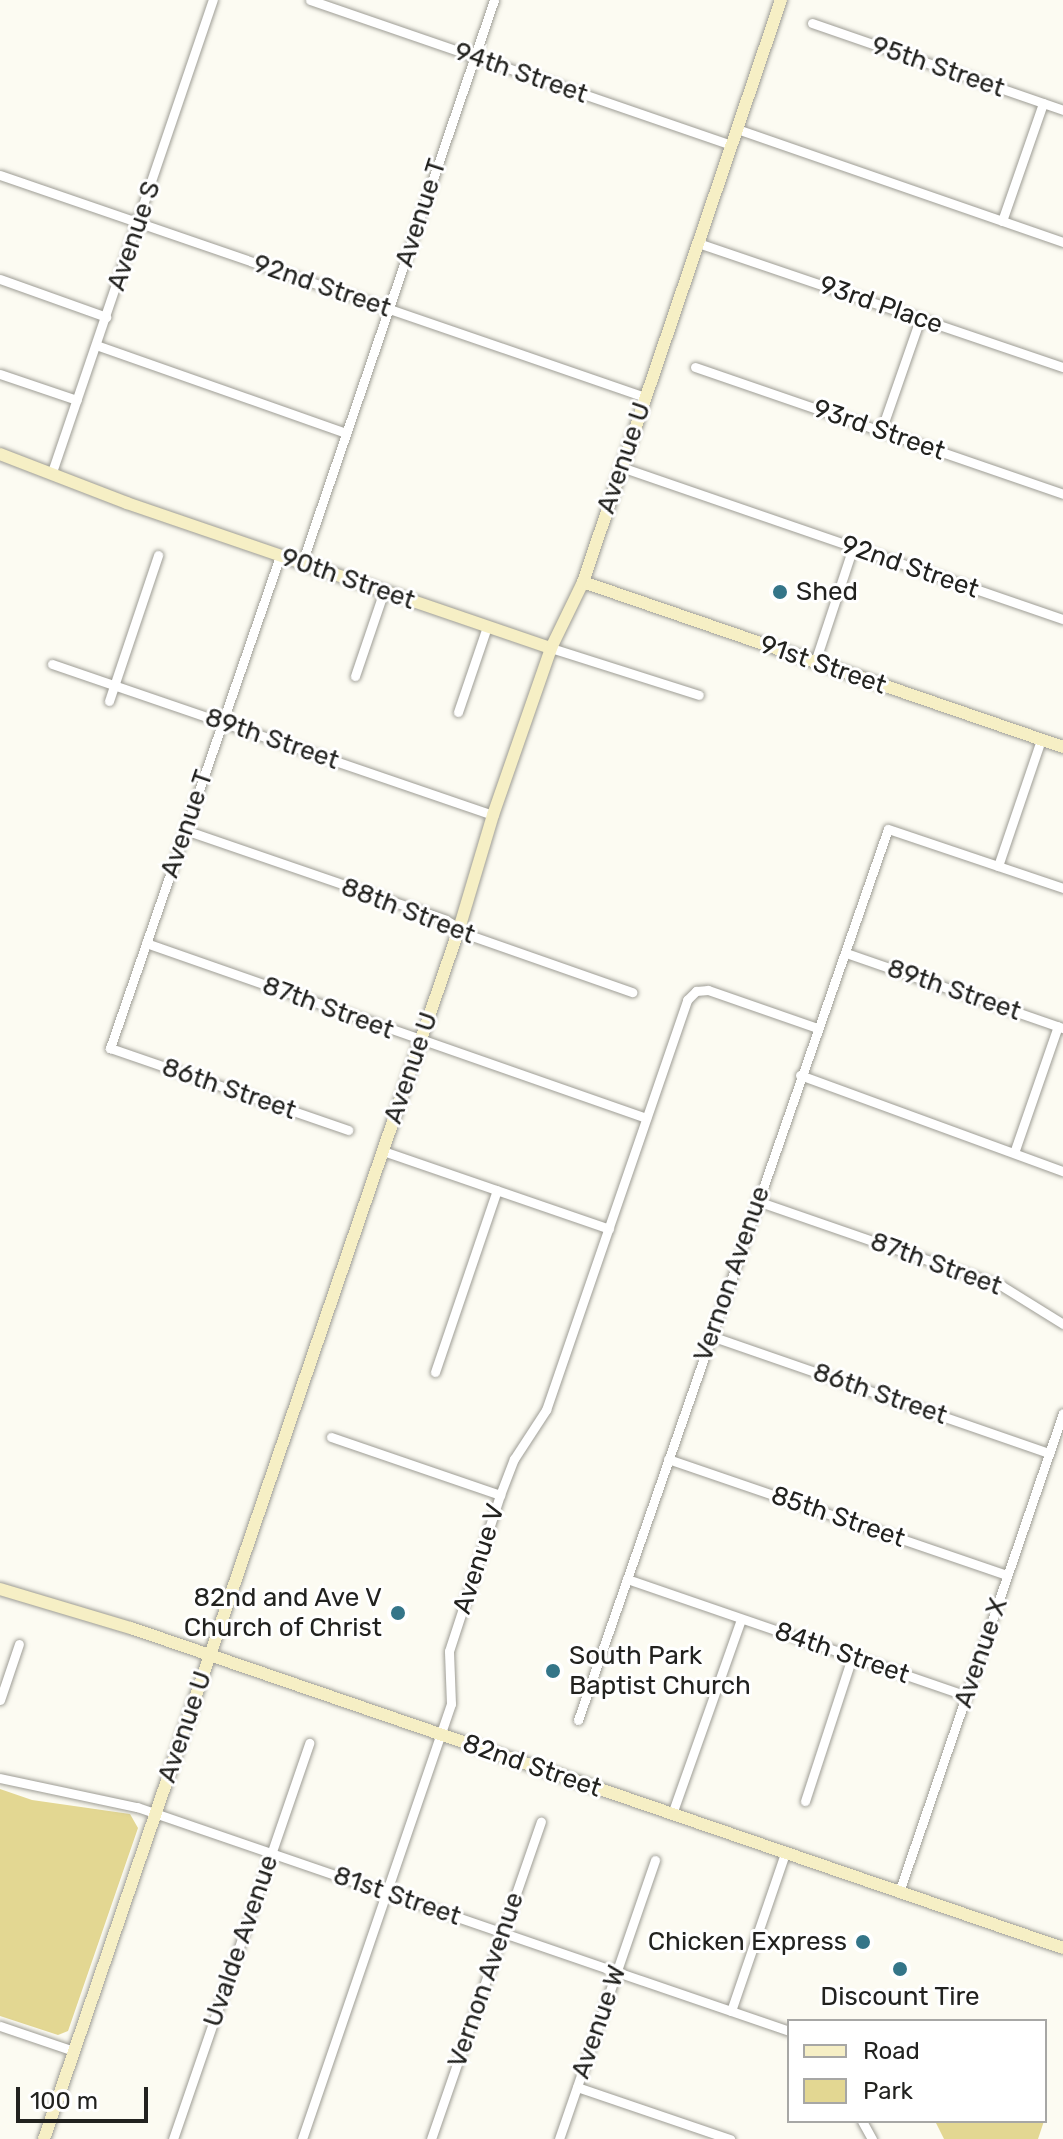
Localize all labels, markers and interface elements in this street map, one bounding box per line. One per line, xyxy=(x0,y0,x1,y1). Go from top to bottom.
street label: 95th Street xyxy=(867,30,1009,104)
street label: 94th Street xyxy=(450,36,592,110)
street label: Avenue T xyxy=(389,155,453,271)
street label: Avenue S xyxy=(101,177,167,295)
street label: 92nd Street xyxy=(249,248,395,324)
street label: 93rd Place xyxy=(815,269,947,341)
street label: 93rd Street xyxy=(809,393,949,467)
street label: Avenue U xyxy=(590,398,658,518)
street label: 92nd Street xyxy=(837,529,983,605)
street label: 90th Street xyxy=(277,542,419,616)
place label: Shed xyxy=(796,576,858,608)
marker: Shed xyxy=(771,583,789,601)
street label: 91st Street xyxy=(756,629,890,701)
street label: 89th Street xyxy=(201,702,343,776)
street label: Avenue T xyxy=(154,766,220,882)
street label: 88th Street xyxy=(337,871,479,951)
street label: 89th Street xyxy=(883,953,1025,1027)
street label: 87th Street xyxy=(258,970,398,1046)
street label: Avenue U xyxy=(377,1008,445,1128)
street label: 86th Street xyxy=(158,1052,300,1126)
street label: Vernon Avenue xyxy=(687,1182,777,1366)
street label: 87th Street xyxy=(866,1226,1006,1302)
street label: 86th Street xyxy=(809,1357,951,1431)
street label: 85th Street xyxy=(767,1480,909,1554)
street label: Avenue V xyxy=(446,1500,512,1618)
place label: 82nd and Ave V Church of Christ xyxy=(183,1582,382,1644)
street label: Avenue X xyxy=(948,1594,1014,1712)
marker: 82nd and Ave V Church of Christ xyxy=(389,1604,407,1622)
street label: 84th Street xyxy=(771,1615,913,1691)
place label: South Park Baptist Church xyxy=(569,1640,751,1702)
marker: South Park Baptist Church xyxy=(544,1662,562,1680)
street label: Avenue U xyxy=(151,1667,219,1787)
street label: 82nd Street xyxy=(459,1728,605,1804)
street label: Uvalde Avenue xyxy=(197,1851,285,2031)
street label: 81st Street xyxy=(329,1860,465,1932)
street label: Vernon Avenue xyxy=(441,1888,531,2072)
place label: Chicken Express xyxy=(648,1926,847,1958)
marker: Chicken Express xyxy=(854,1933,872,1951)
marker: Discount Tire xyxy=(891,1960,909,1978)
street label: Avenue W xyxy=(565,1961,633,2083)
place label: Discount Tire xyxy=(820,1981,980,2013)
legend xyxy=(787,2019,1047,2123)
text: Road xyxy=(863,2037,920,2065)
scale bar xyxy=(20,2071,152,2121)
text: Park xyxy=(863,2077,913,2105)
text: 100 m xyxy=(30,2087,98,2115)

